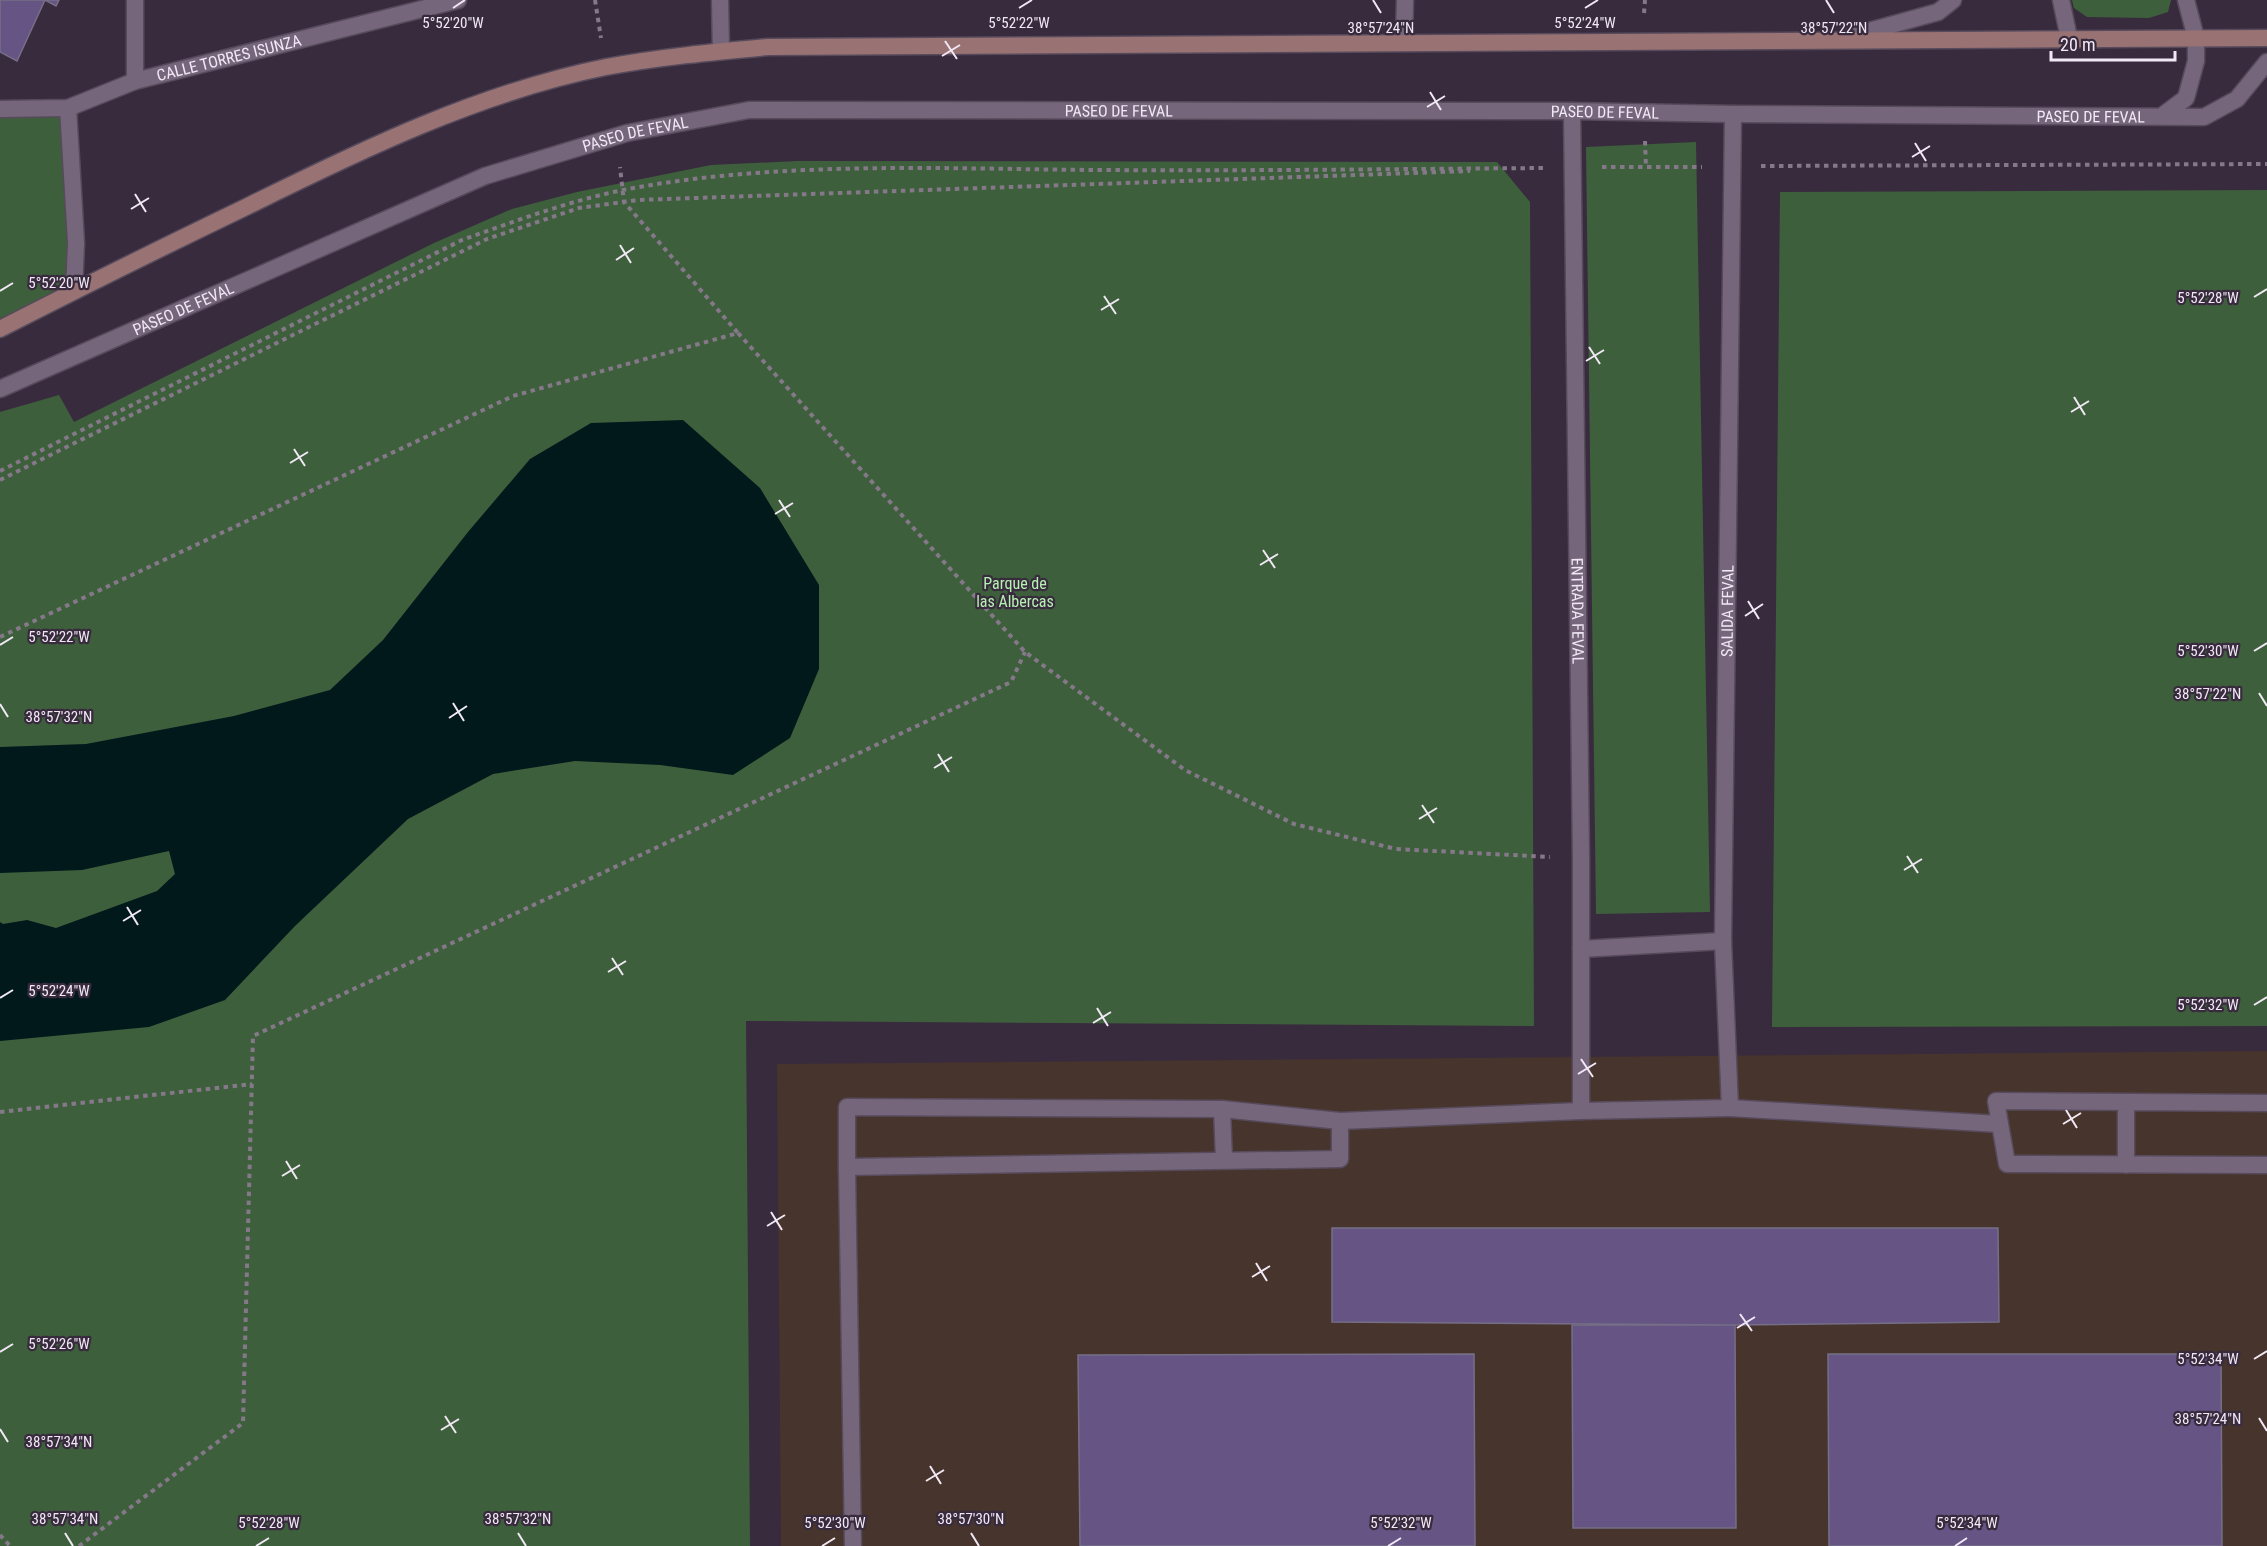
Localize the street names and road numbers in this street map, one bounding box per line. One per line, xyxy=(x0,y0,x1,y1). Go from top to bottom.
street label: CALLE TORRES ISUNZA xyxy=(155,31,303,85)
street label: PASEO DE FEVAL xyxy=(1065,101,1173,121)
street label: PASEO DE FEVAL xyxy=(1551,102,1659,123)
street label: PASEO DE FEVAL xyxy=(2037,107,2145,127)
street label: PASEO DE FEVAL xyxy=(580,113,690,156)
street label: PASEO DE FEVAL xyxy=(130,278,237,339)
street label: ENTRADA FEVAL xyxy=(1567,558,1588,665)
street label: SALIDA FEVAL xyxy=(1717,565,1738,657)

